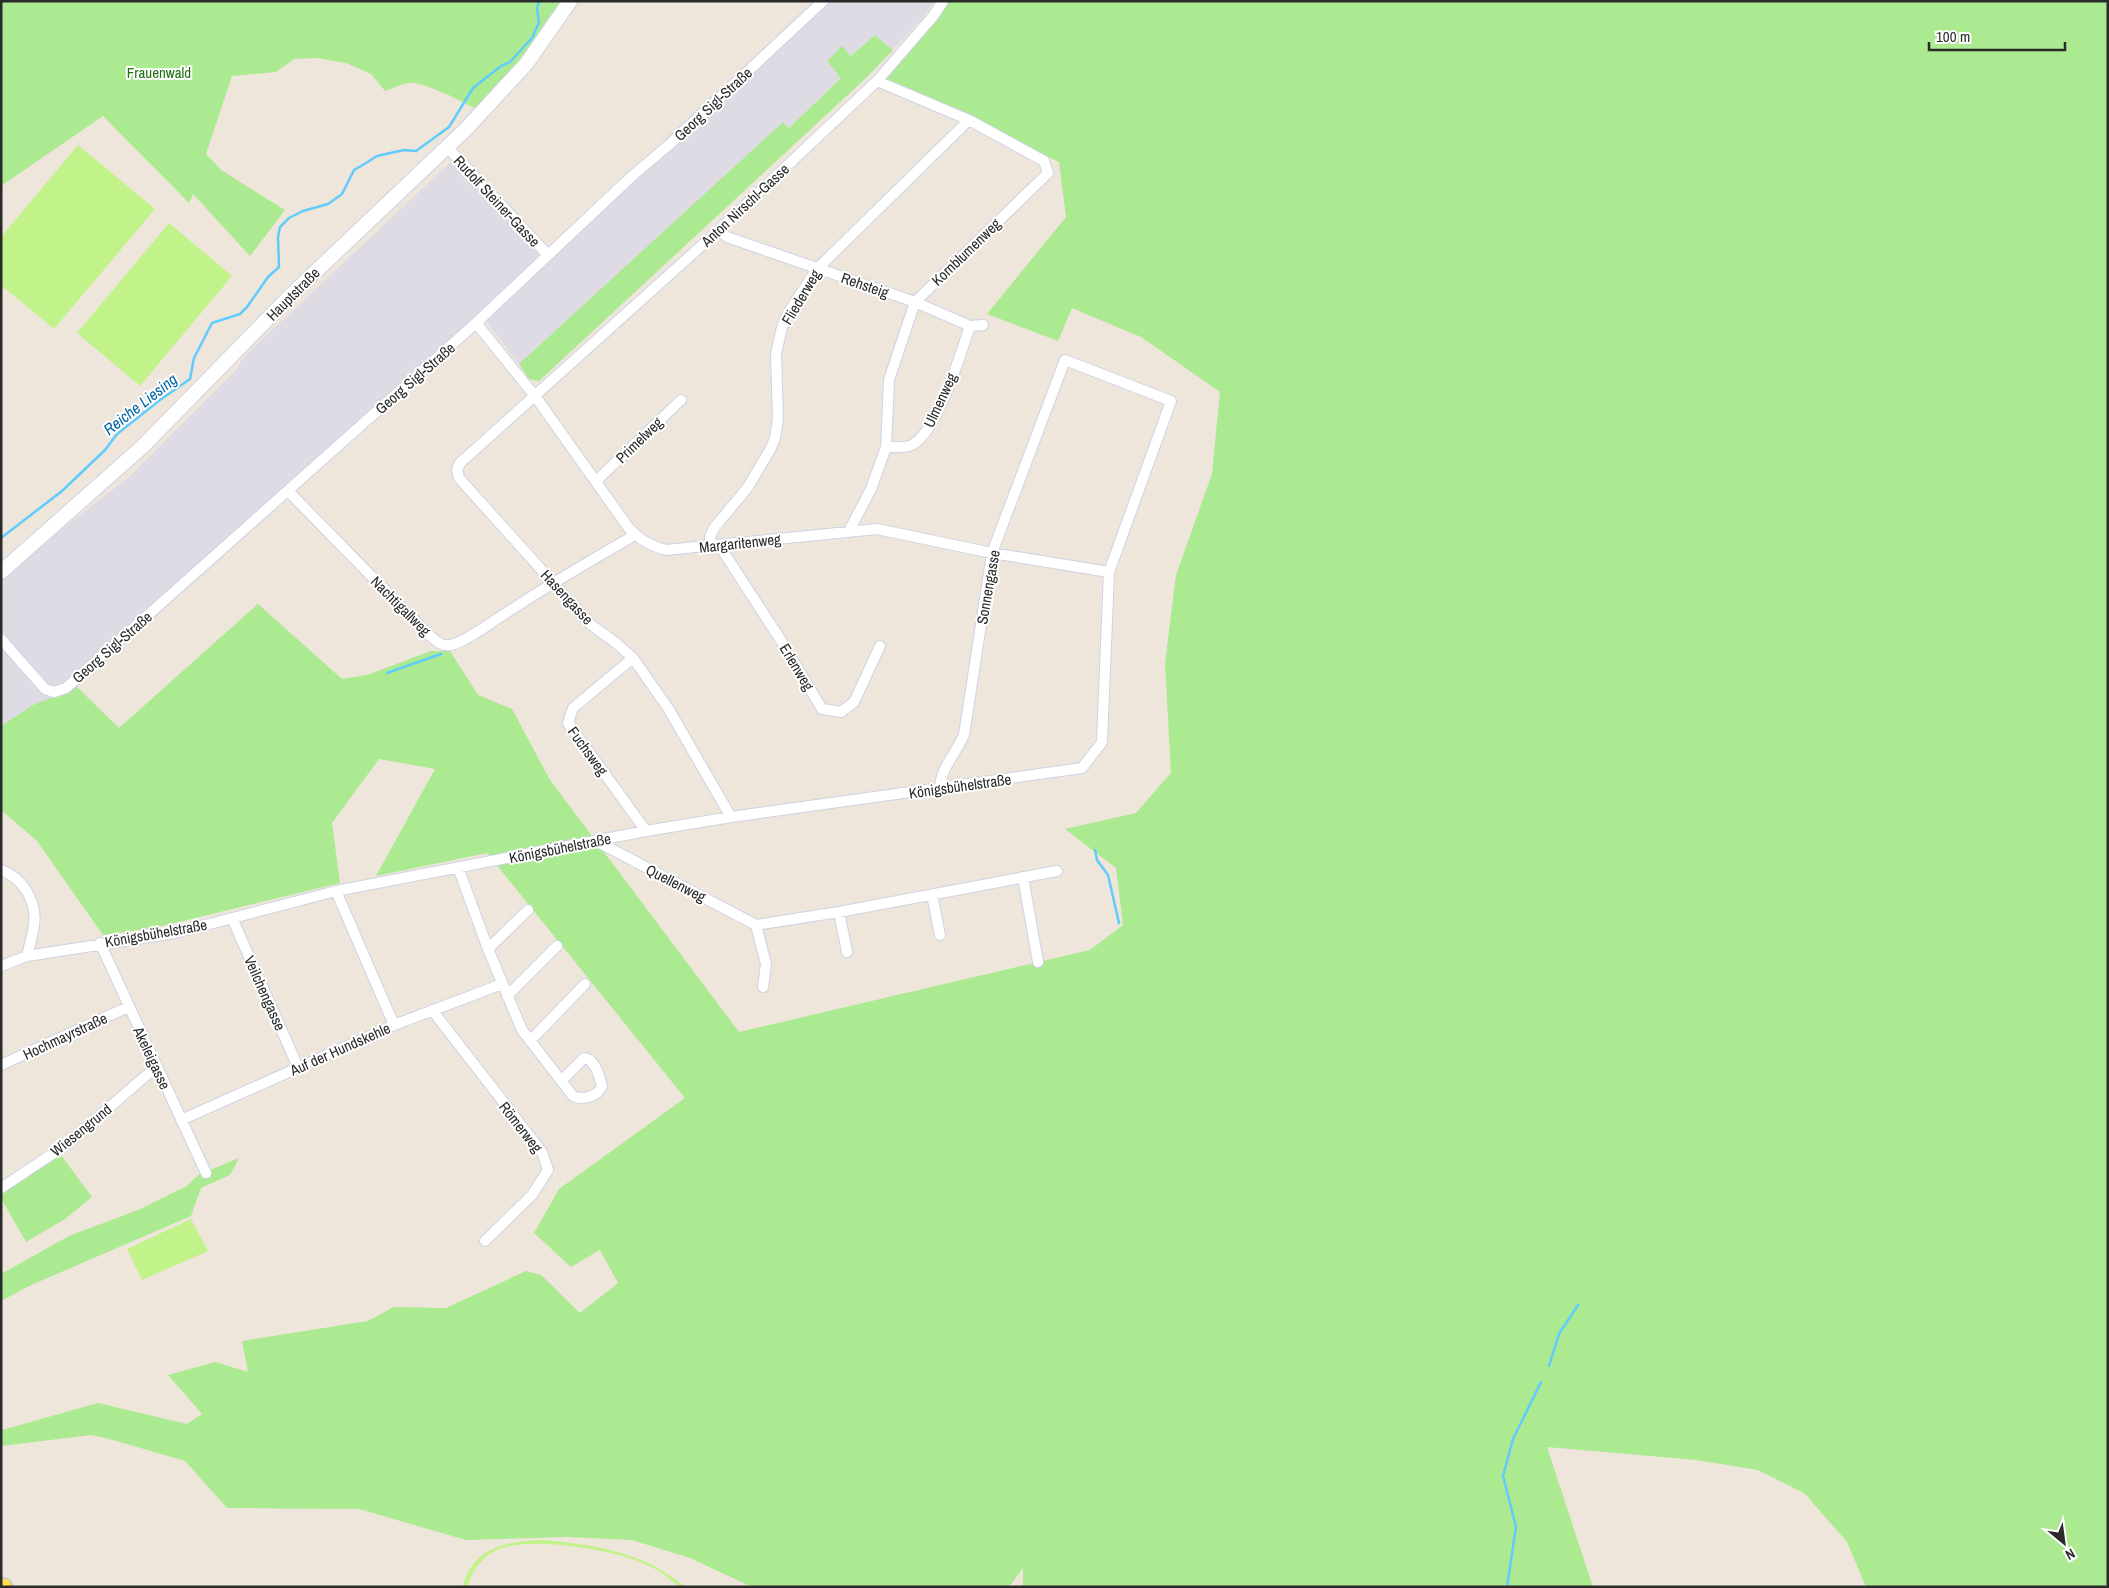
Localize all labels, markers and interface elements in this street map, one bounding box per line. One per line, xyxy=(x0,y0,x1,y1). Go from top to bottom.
scale bar xyxy=(1929,20,2065,52)
text: 100 m xyxy=(1936,26,1970,47)
park label: Frauenwald xyxy=(127,62,191,83)
street label: Georg Sigl-Straße xyxy=(669,62,757,146)
street label: Rudolf Steiner-Gasse xyxy=(449,151,545,252)
street label: Anton Nirschl-Gasse xyxy=(696,159,794,252)
street label: Kornblumenweg xyxy=(927,213,1005,290)
street label: Hauptstraße xyxy=(262,263,324,325)
street label: Fliederweg xyxy=(776,265,826,328)
street label: Rehsteig xyxy=(838,267,892,303)
street label: Georg Sigl-Straße xyxy=(370,337,460,419)
water label: Reiche Liesing xyxy=(98,368,182,440)
street label: Ulmenweg xyxy=(918,369,962,431)
street label: Primelweg xyxy=(611,412,667,468)
street label: Margaritenweg xyxy=(698,528,782,558)
street label: Sonnengasse xyxy=(971,548,1005,626)
street label: Hasengasse xyxy=(536,565,598,629)
street label: Nachtigallweg xyxy=(366,571,436,641)
street label: Georg Sigl-Straße xyxy=(67,606,157,688)
street label: Erlenweg xyxy=(775,640,819,695)
street label: Fuchsweg xyxy=(563,722,613,780)
street label: Königsbühelstraße xyxy=(907,768,1013,804)
street label: Königsbühelstraße xyxy=(507,828,613,868)
street label: Quellenweg xyxy=(642,859,710,907)
street label: Königsbühelstraße xyxy=(103,914,209,952)
street label: Veilchengasse xyxy=(239,952,291,1034)
street label: Hochmayrstraße xyxy=(19,1007,111,1065)
street label: Auf der Hundskehle xyxy=(285,1017,394,1081)
street label: Akeleigasse xyxy=(128,1022,176,1093)
street label: Römerweg xyxy=(494,1097,548,1157)
street label: Wiesengrund xyxy=(46,1099,116,1161)
north arrow xyxy=(2039,1518,2089,1568)
text: N xyxy=(2062,1544,2078,1564)

